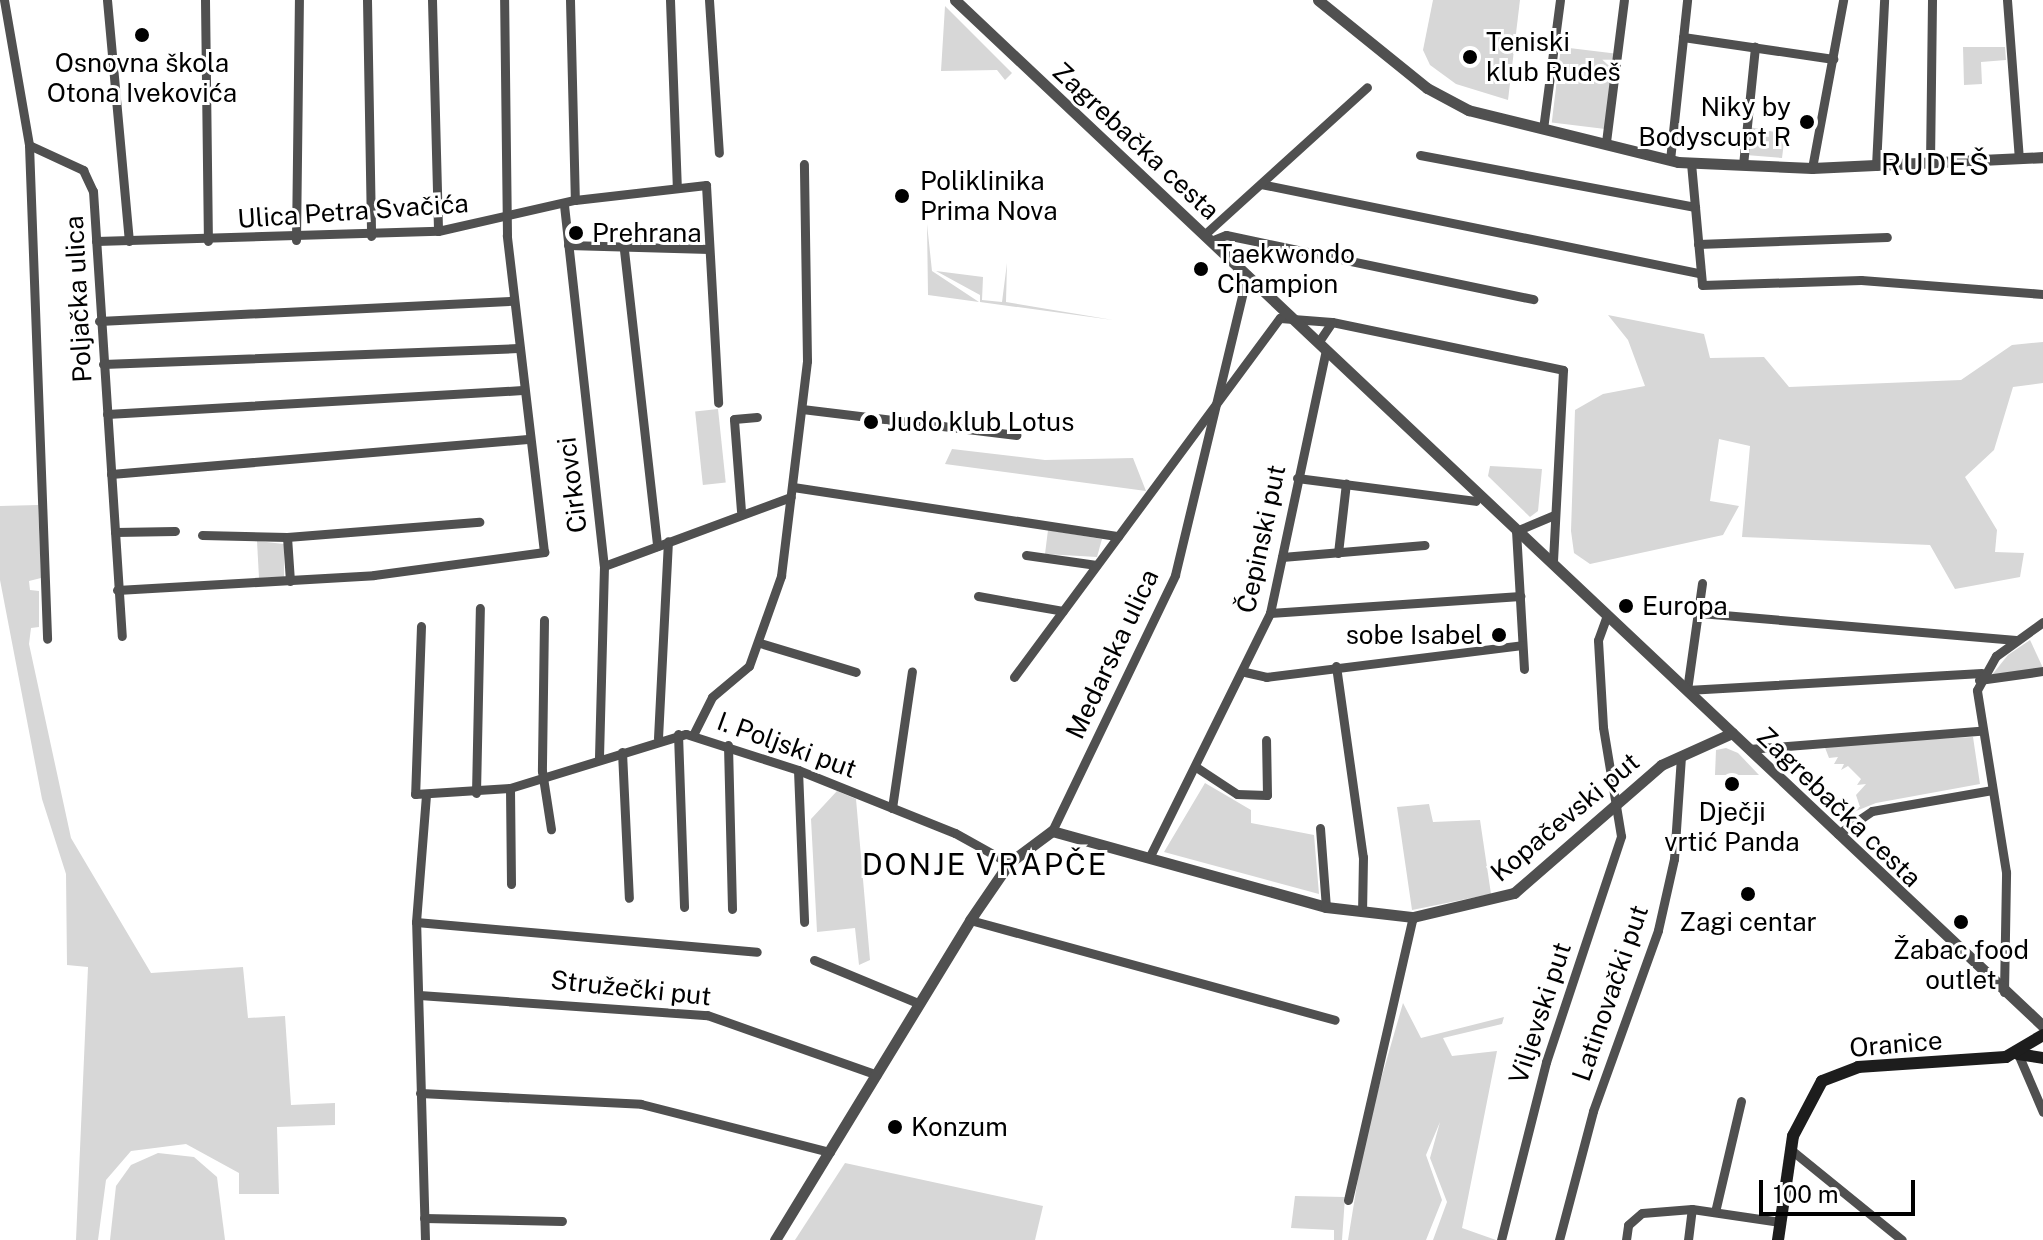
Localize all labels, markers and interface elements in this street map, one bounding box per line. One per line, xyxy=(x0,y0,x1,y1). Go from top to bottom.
marker: Osnovna škola Otona Ivekovića xyxy=(133,26,151,44)
place label: Teniski klub Rudeš xyxy=(1486,26,1621,88)
place label: Osnovna škola Otona Ivekovića xyxy=(47,47,237,108)
marker: Teniski klub Rudeš xyxy=(1461,48,1479,66)
street label: Zagrebačka cesta xyxy=(1046,56,1226,226)
place label: Niky by Bodyscupt R xyxy=(1638,91,1791,152)
marker: Niky by Bodyscupt R xyxy=(1798,113,1816,131)
district label: RUDEŠ xyxy=(1881,146,1991,182)
place label: Poliklinika Prima Nova xyxy=(920,165,1058,226)
marker: Poliklinika Prima Nova xyxy=(891,185,913,207)
street label: Ulica Petra Svačića xyxy=(236,187,470,235)
street label: Poljačka ulica xyxy=(58,215,98,383)
place label: Prehrana xyxy=(592,217,702,249)
marker: Prehrana xyxy=(567,224,585,242)
place label: Taekwondo Champion xyxy=(1217,238,1355,300)
marker: Taekwondo Champion xyxy=(1192,260,1210,278)
place label: Judo klub Lotus xyxy=(887,406,1075,438)
marker: Judo klub Lotus xyxy=(862,413,880,431)
street label: Cirkovci xyxy=(551,435,593,535)
street label: Čepinski put xyxy=(1230,462,1292,616)
street label: Medarska ulica xyxy=(1059,564,1165,744)
place label: Europa xyxy=(1642,590,1728,622)
marker: Europa xyxy=(1617,597,1635,615)
place label: sobe Isabel xyxy=(1346,619,1483,651)
marker: sobe Isabel xyxy=(1490,626,1508,644)
street label: I. Poljski put xyxy=(713,705,861,785)
street label: Zagrebačka cesta xyxy=(1750,721,1928,893)
street label: Kopačevski put xyxy=(1485,746,1645,888)
marker: Dječji vrtić Panda xyxy=(1723,775,1741,793)
place label: Dječji vrtić Panda xyxy=(1664,796,1800,858)
district label: DONJE VRAPČE xyxy=(861,846,1109,882)
marker: Zagi centar xyxy=(1739,885,1757,903)
street label: Latinovački put xyxy=(1565,901,1655,1085)
place label: Zagi centar xyxy=(1679,906,1817,938)
marker: Žabac food outlet xyxy=(1952,913,1970,931)
place label: Žabac food outlet xyxy=(1893,934,2029,996)
street label: Viljevski put xyxy=(1502,938,1578,1088)
street label: Stružečki put xyxy=(549,964,713,1012)
street label: Oranice xyxy=(1848,1024,1944,1064)
place label: Konzum xyxy=(911,1111,1008,1143)
marker: Konzum xyxy=(886,1118,904,1136)
scale bar xyxy=(1763,1164,1919,1214)
text: 100 m xyxy=(1773,1180,1839,1208)

